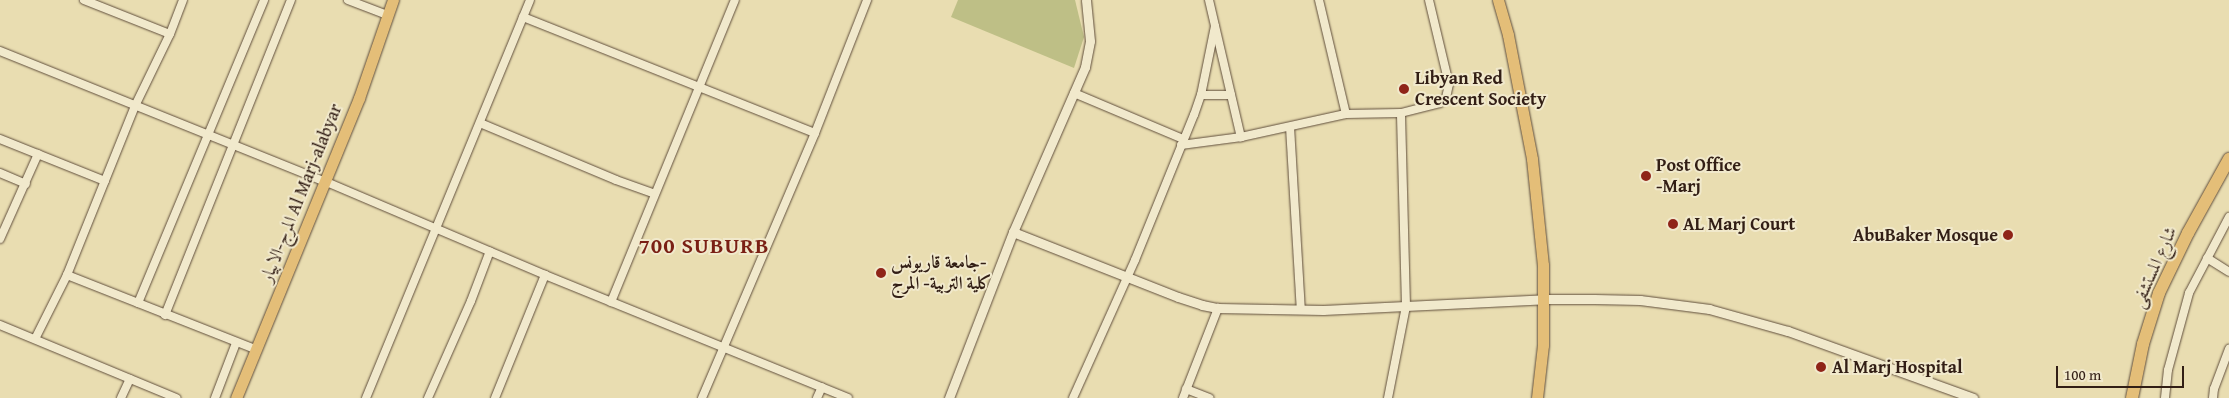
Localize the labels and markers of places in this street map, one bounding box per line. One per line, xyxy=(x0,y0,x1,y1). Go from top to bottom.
place label: Libyan Red Crescent Society xyxy=(1415,68,1546,110)
marker: Libyan Red Crescent Society xyxy=(1397,82,1411,96)
place label: Post Office -Marj xyxy=(1656,155,1741,198)
marker: Post Office -Marj xyxy=(1640,170,1652,182)
place label: AL Marj Court xyxy=(1683,213,1795,235)
marker: AL Marj Court xyxy=(1667,218,1679,230)
place label: AbuBaker Mosque xyxy=(1853,224,1998,246)
marker: AbuBaker Mosque xyxy=(2002,229,2014,241)
place label: جامعة قاريونس- كلية التربية- المرج xyxy=(891,252,992,294)
marker: جامعة قاريونس- كلية التربية- المرج xyxy=(875,267,887,279)
place label: Al Marj Hospital xyxy=(1832,356,1963,378)
marker: Al Marj Hospital xyxy=(1814,360,1828,374)

